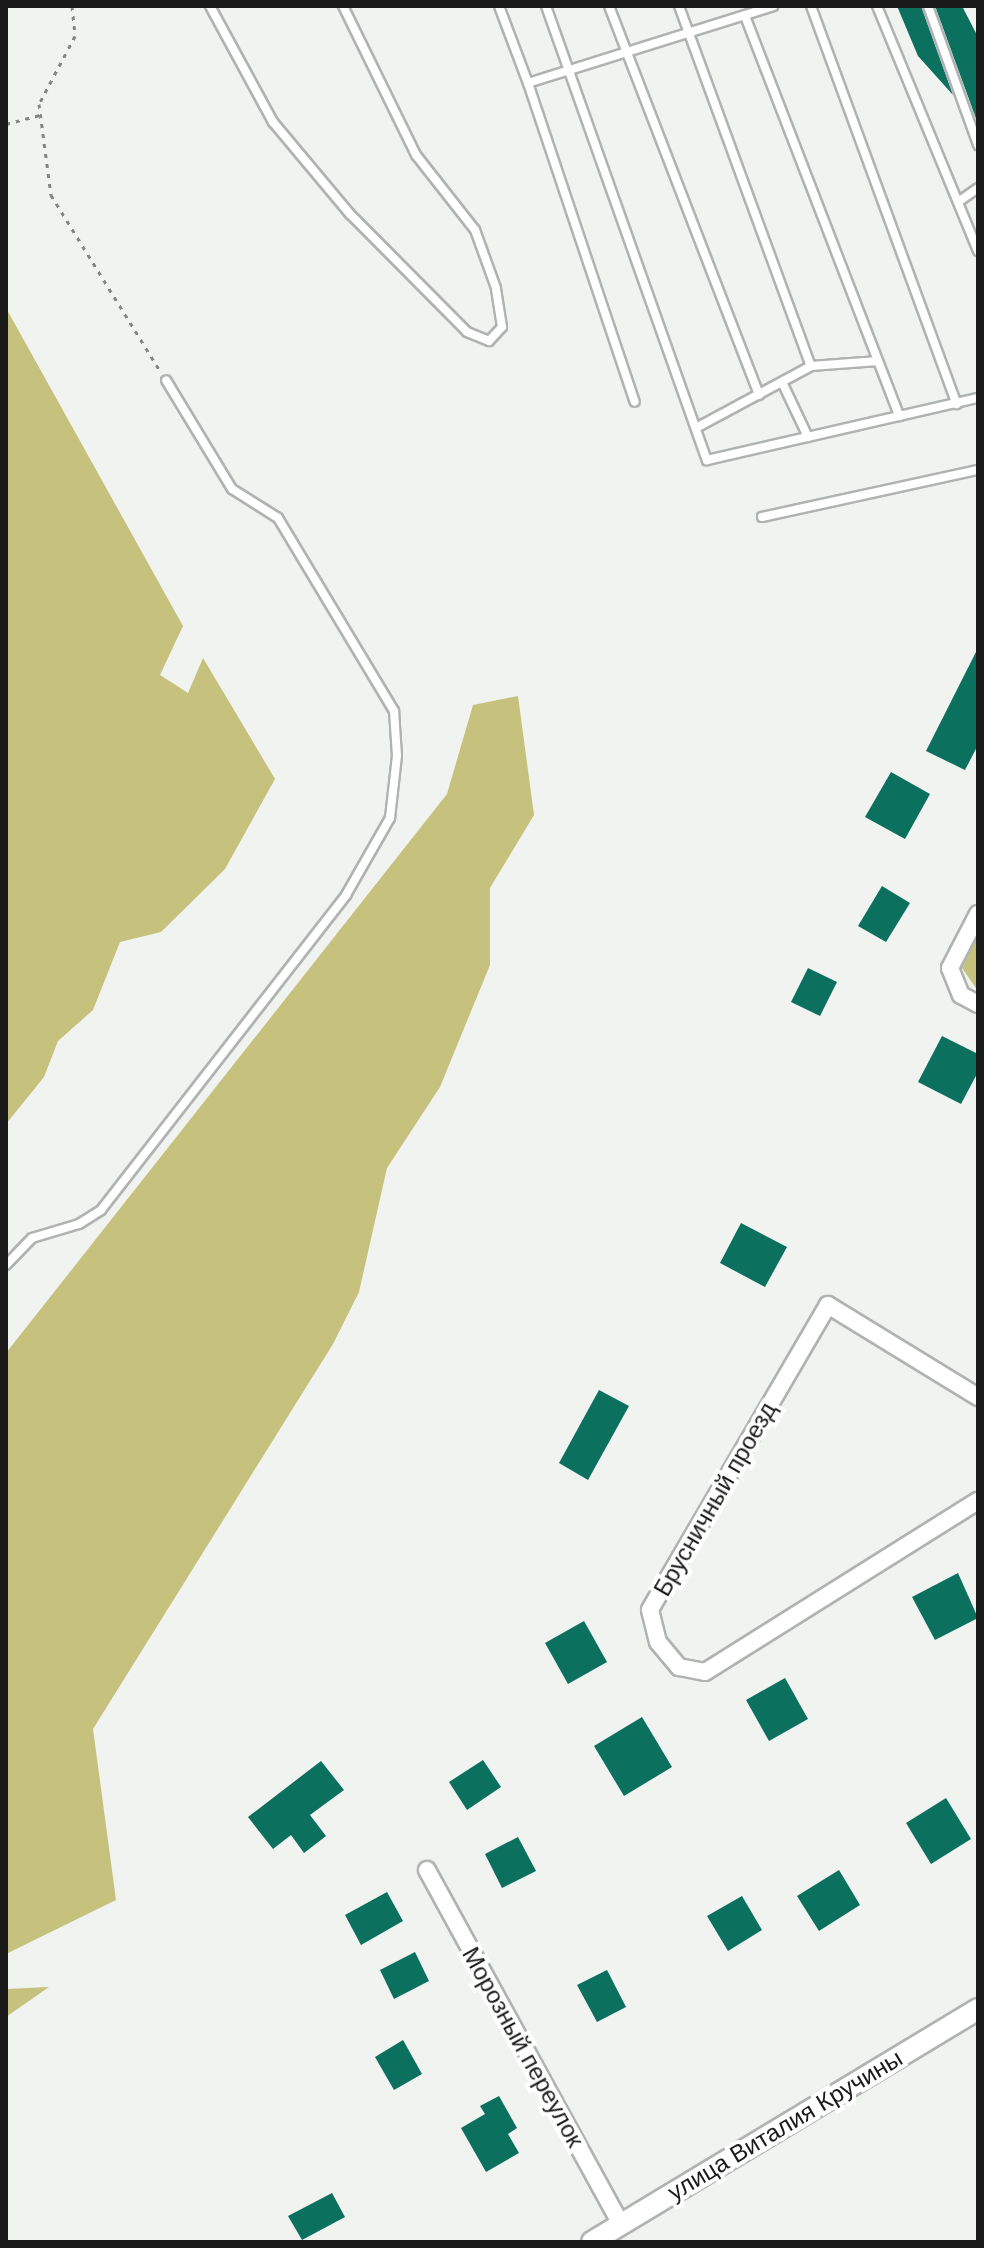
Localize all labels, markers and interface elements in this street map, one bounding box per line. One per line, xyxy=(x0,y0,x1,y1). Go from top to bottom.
street label: Брусничный проезд xyxy=(648,1397,782,1601)
street label: Морозный переулок xyxy=(456,1942,590,2152)
street label: улица Виталия Кручины xyxy=(662,2043,908,2207)

